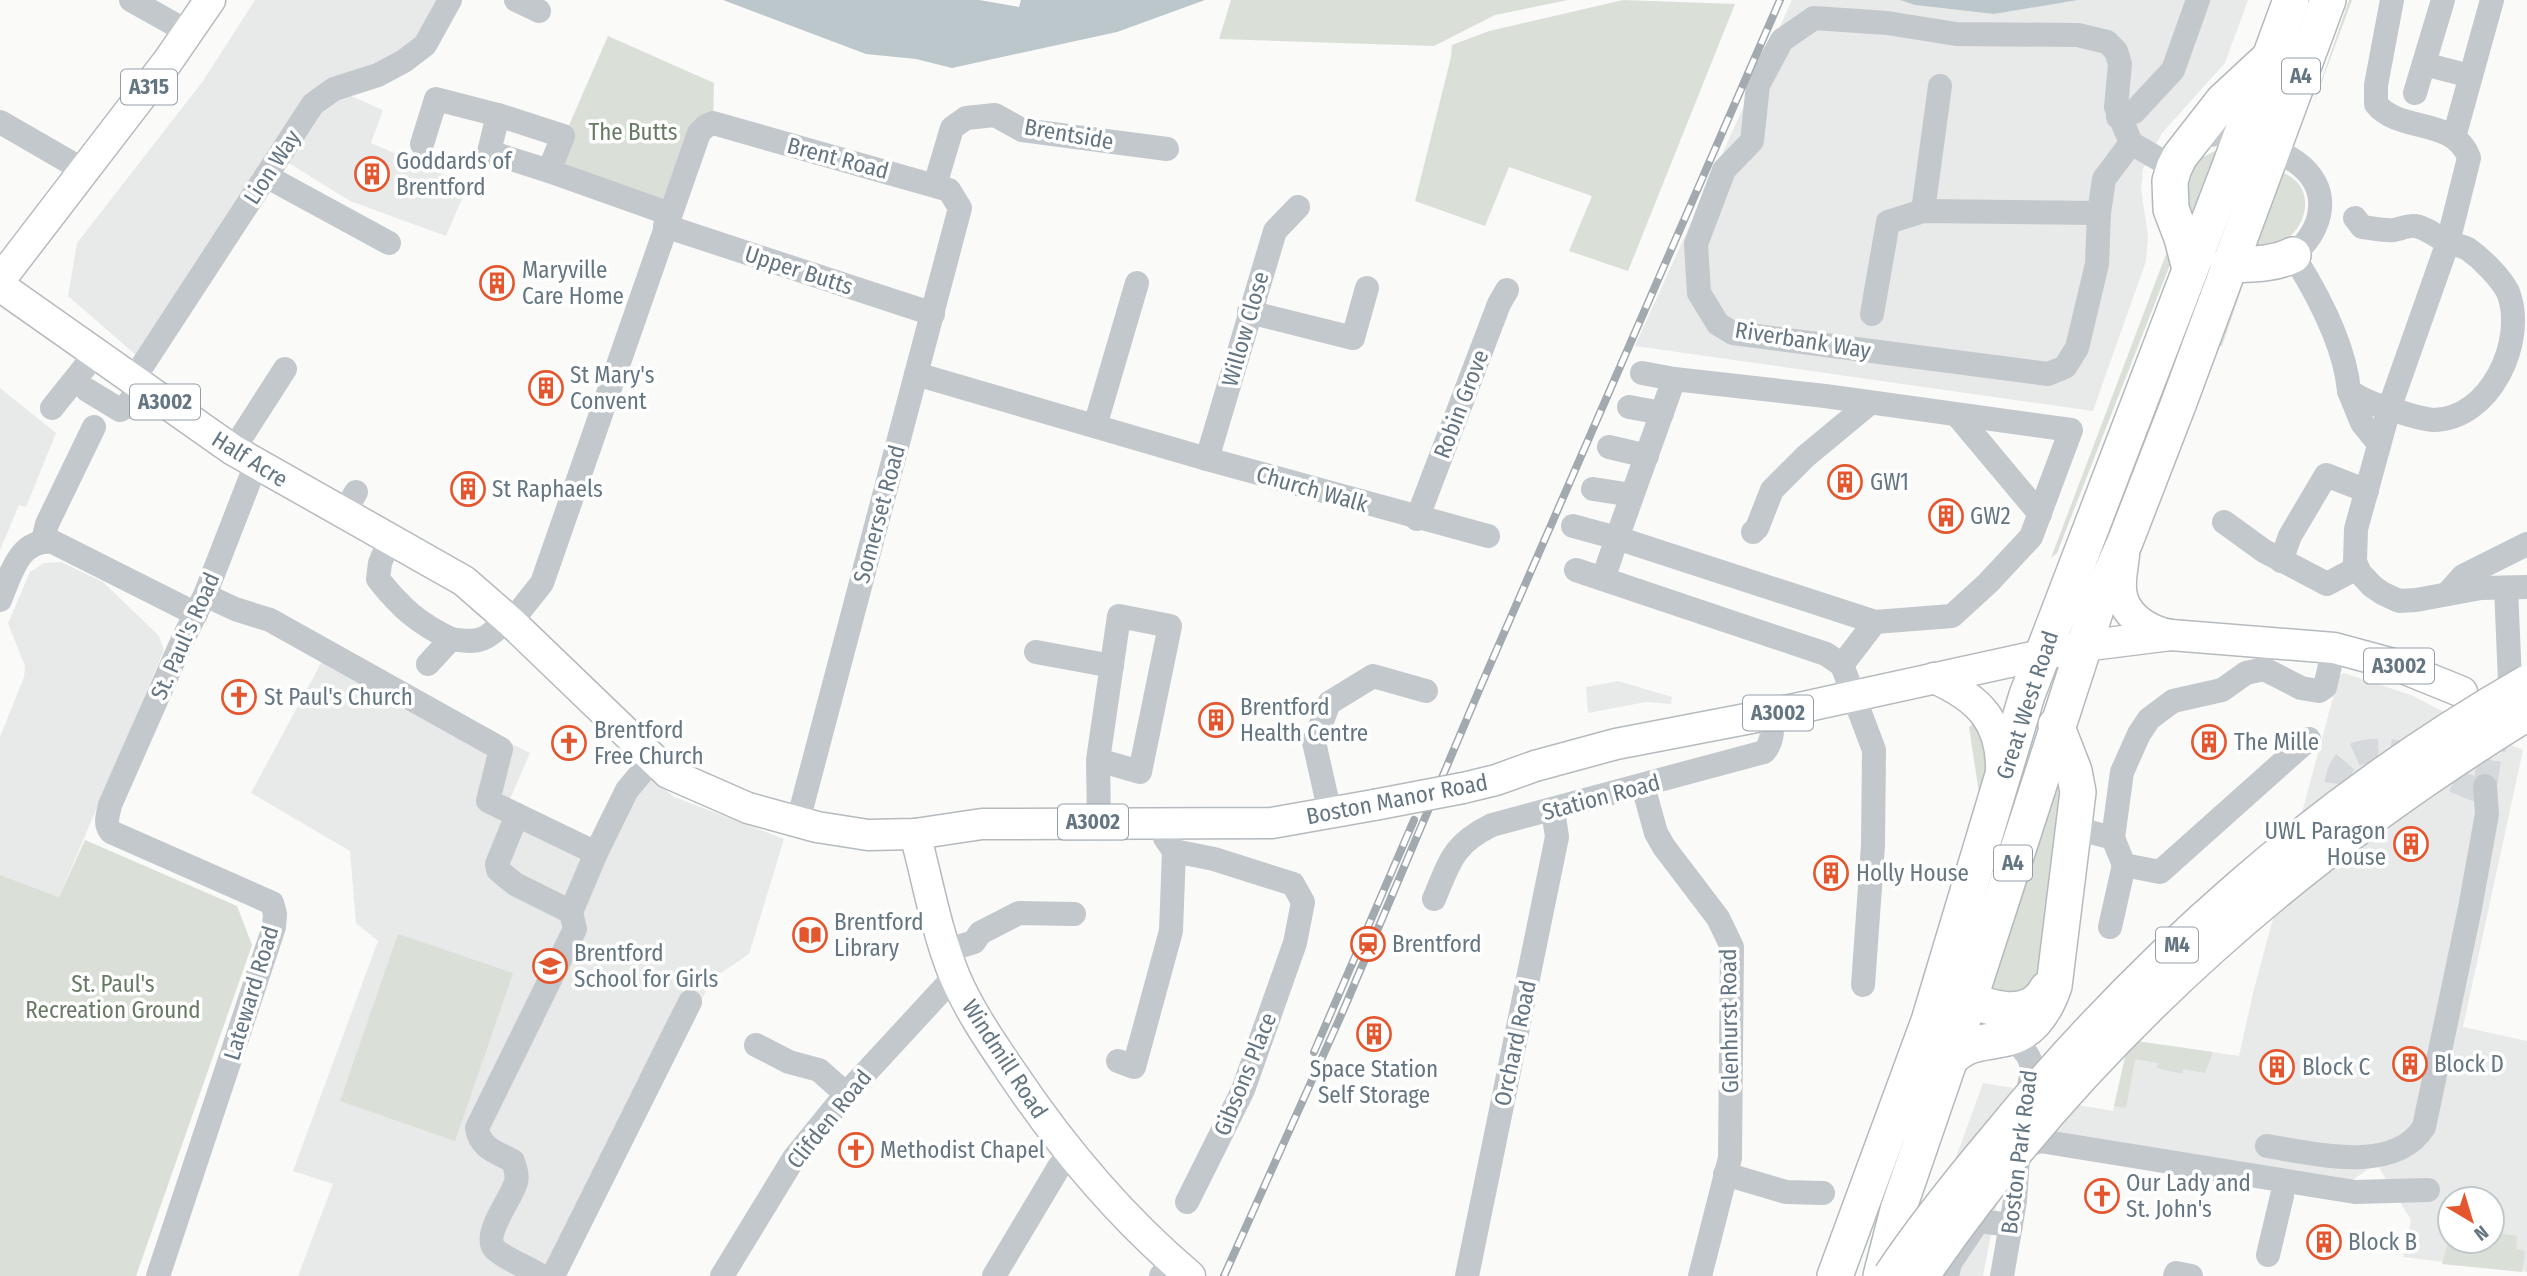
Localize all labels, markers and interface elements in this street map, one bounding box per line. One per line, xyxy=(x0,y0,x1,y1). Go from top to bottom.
road number: A4 xyxy=(2282,58,2320,94)
road number: A315 xyxy=(121,70,177,104)
street label: Brentside xyxy=(1022,112,1116,156)
park label: The Butts xyxy=(588,118,678,146)
street label: Lion Way xyxy=(238,124,307,210)
street label: Brent Road xyxy=(784,131,892,185)
place label: Goddards of Brentford xyxy=(396,147,513,201)
building icon: Goddards of Brentford xyxy=(353,155,391,193)
street label: Upper Butts xyxy=(741,239,857,301)
place label: Maryville Care Home xyxy=(522,256,624,310)
building icon: Maryville Care Home xyxy=(478,264,516,302)
street label: Willow Close xyxy=(1215,268,1275,390)
street label: Riverbank Way xyxy=(1733,315,1874,365)
street label: Robin Grove xyxy=(1428,346,1494,462)
place label: St Mary's Convent xyxy=(570,361,655,415)
building icon: St Mary's Convent xyxy=(527,369,565,407)
road number: A3002 xyxy=(130,384,200,420)
street label: Half Acre xyxy=(207,425,293,493)
street label: Somerset Road xyxy=(847,442,911,586)
street label: Church Walk xyxy=(1253,460,1371,518)
building icon: GW1 xyxy=(1826,463,1864,501)
place label: GW1 xyxy=(1870,468,1909,496)
building icon: St Raphaels xyxy=(449,470,487,508)
place label: St Raphaels xyxy=(492,475,603,503)
building icon: GW2 xyxy=(1927,497,1965,535)
place label: GW2 xyxy=(1970,502,2011,530)
street label: St. Paul's Road xyxy=(144,568,226,704)
street label: Great West Road xyxy=(1990,627,2064,783)
road number: A3002 xyxy=(2364,648,2434,684)
church icon: St Paul's Church xyxy=(220,678,258,716)
place label: St Paul's Church xyxy=(264,683,413,711)
place label: Brentford Health Centre xyxy=(1240,693,1368,747)
road number: A3002 xyxy=(1743,696,1813,730)
building icon: Brentford Health Centre xyxy=(1197,701,1235,739)
place label: Brentford Free Church xyxy=(594,716,704,770)
building icon: The Mille xyxy=(2190,723,2228,761)
church icon: Brentford Free Church xyxy=(550,724,588,762)
place label: The Mille xyxy=(2234,728,2319,756)
street label: Boston Manor Road xyxy=(1304,768,1490,830)
street label: Station Road xyxy=(1539,768,1663,826)
road number: A3002 xyxy=(1058,804,1128,840)
place label: UWL Paragon House xyxy=(2265,817,2386,871)
building icon: UWL Paragon House xyxy=(2392,825,2430,863)
road number: A4 xyxy=(1994,846,2032,880)
building icon: Holly House xyxy=(1812,854,1850,892)
place label: Holly House xyxy=(1856,859,1969,887)
place label: Brentford Library xyxy=(834,908,924,962)
library icon: Brentford Library xyxy=(791,916,829,954)
street label: Lateward Road xyxy=(217,923,285,1063)
station icon: Brentford xyxy=(1349,925,1387,963)
road number: M4 xyxy=(2156,928,2198,962)
place label: Brentford xyxy=(1392,930,1482,958)
place label: Brentford School for Girls xyxy=(574,939,718,993)
school or university icon: Brentford School for Girls xyxy=(531,947,569,985)
street label: Glenhurst Road xyxy=(1714,948,1744,1094)
park label: St. Paul's Recreation Ground xyxy=(25,970,201,1024)
street label: Orchard Road xyxy=(1488,978,1542,1108)
street label: Windmill Road xyxy=(956,994,1054,1124)
street label: Gibsons Place xyxy=(1208,1008,1282,1140)
building icon: Space Station Self Storage xyxy=(1355,1015,1393,1053)
building icon: Block D xyxy=(2391,1045,2429,1083)
building icon: Block C xyxy=(2258,1048,2296,1086)
place label: Block D xyxy=(2434,1050,2504,1078)
place label: Block C xyxy=(2302,1053,2371,1081)
place label: Space Station Self Storage xyxy=(1310,1055,1438,1109)
street label: Clifden Road xyxy=(781,1064,877,1174)
street label: Boston Park Road xyxy=(1995,1068,2043,1236)
church icon: Methodist Chapel xyxy=(837,1131,875,1169)
place label: Methodist Chapel xyxy=(880,1136,1045,1164)
place label: Our Lady and St. John's xyxy=(2126,1169,2251,1223)
church icon: Our Lady and St. John's xyxy=(2083,1177,2121,1215)
north arrow xyxy=(2436,1185,2506,1255)
text: N xyxy=(2470,1220,2493,1246)
building icon: Block B xyxy=(2305,1223,2343,1261)
place label: Block B xyxy=(2348,1228,2417,1256)

